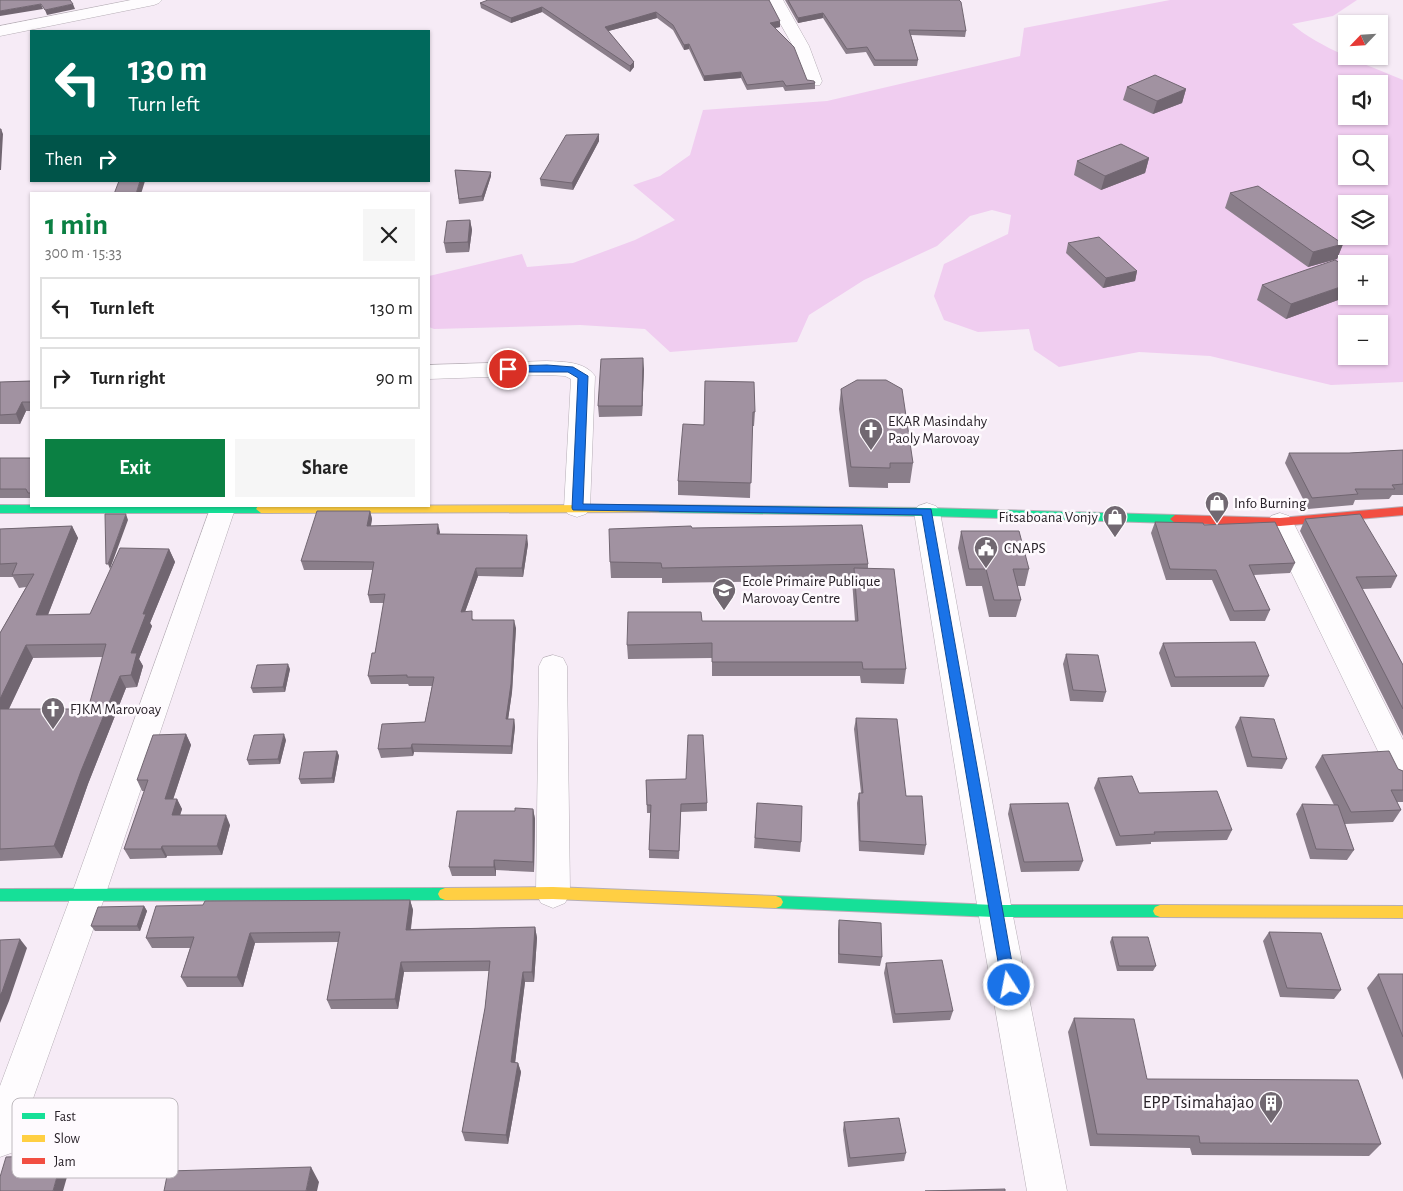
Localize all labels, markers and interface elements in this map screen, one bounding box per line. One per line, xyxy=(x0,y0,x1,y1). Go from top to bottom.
north arrow xyxy=(1338,15,1388,65)
map controls xyxy=(1338,15,1388,365)
icon: left xyxy=(45,50,110,115)
text: 130 m xyxy=(128,52,207,87)
button: sound xyxy=(1338,75,1388,125)
text: Turn left xyxy=(128,93,200,115)
button: search xyxy=(1338,135,1388,185)
icon: right xyxy=(93,145,121,173)
text: Then xyxy=(45,150,83,169)
button: layers xyxy=(1338,195,1388,245)
button: close xyxy=(363,209,415,261)
text: 1 min xyxy=(45,210,108,240)
text: 300 m · 15:33 xyxy=(45,245,122,261)
button: + xyxy=(1338,255,1388,305)
icon: left xyxy=(47,294,75,322)
text: Turn left xyxy=(90,299,154,318)
text: 130 m xyxy=(370,299,413,318)
button: − xyxy=(1338,315,1388,365)
pin xyxy=(487,348,529,390)
icon: arrive xyxy=(494,355,522,383)
icon: right xyxy=(47,364,75,392)
text: Turn right xyxy=(90,369,165,388)
text: 90 m xyxy=(376,369,413,388)
place label: EKAR Masindahy Paoly Marovoay xyxy=(888,414,988,446)
church icon: EKAR Masindahy Paoly Marovoay xyxy=(858,417,884,451)
button: Exit xyxy=(45,439,225,497)
button: Share xyxy=(235,439,415,497)
shop icon: Info Burning xyxy=(1204,490,1230,524)
place label: Info Burning xyxy=(1234,496,1307,511)
shop icon: Fitsaboana Vonjy xyxy=(1102,504,1128,538)
place label: Fitsaboana Vonjy xyxy=(998,510,1099,525)
public building icon: CNAPS xyxy=(973,535,999,569)
place label: CNAPS xyxy=(1004,541,1046,556)
place label: Ecole Primaire Publique Marovoay Centre xyxy=(742,574,880,606)
school or university icon: Ecole Primaire Publique Marovoay Centre xyxy=(711,577,737,611)
church icon: FJKM Marovoay xyxy=(40,696,66,730)
place label: FJKM Marovoay xyxy=(70,702,162,717)
position arrow xyxy=(982,958,1034,1010)
building icon: EPP Tsimahajao xyxy=(1258,1090,1284,1124)
place label: EPP Tsimahajao xyxy=(1143,1094,1254,1112)
legend xyxy=(12,1098,178,1178)
text: Fast xyxy=(54,1110,76,1124)
text: Slow xyxy=(54,1132,81,1146)
text: Jam xyxy=(54,1155,76,1169)

